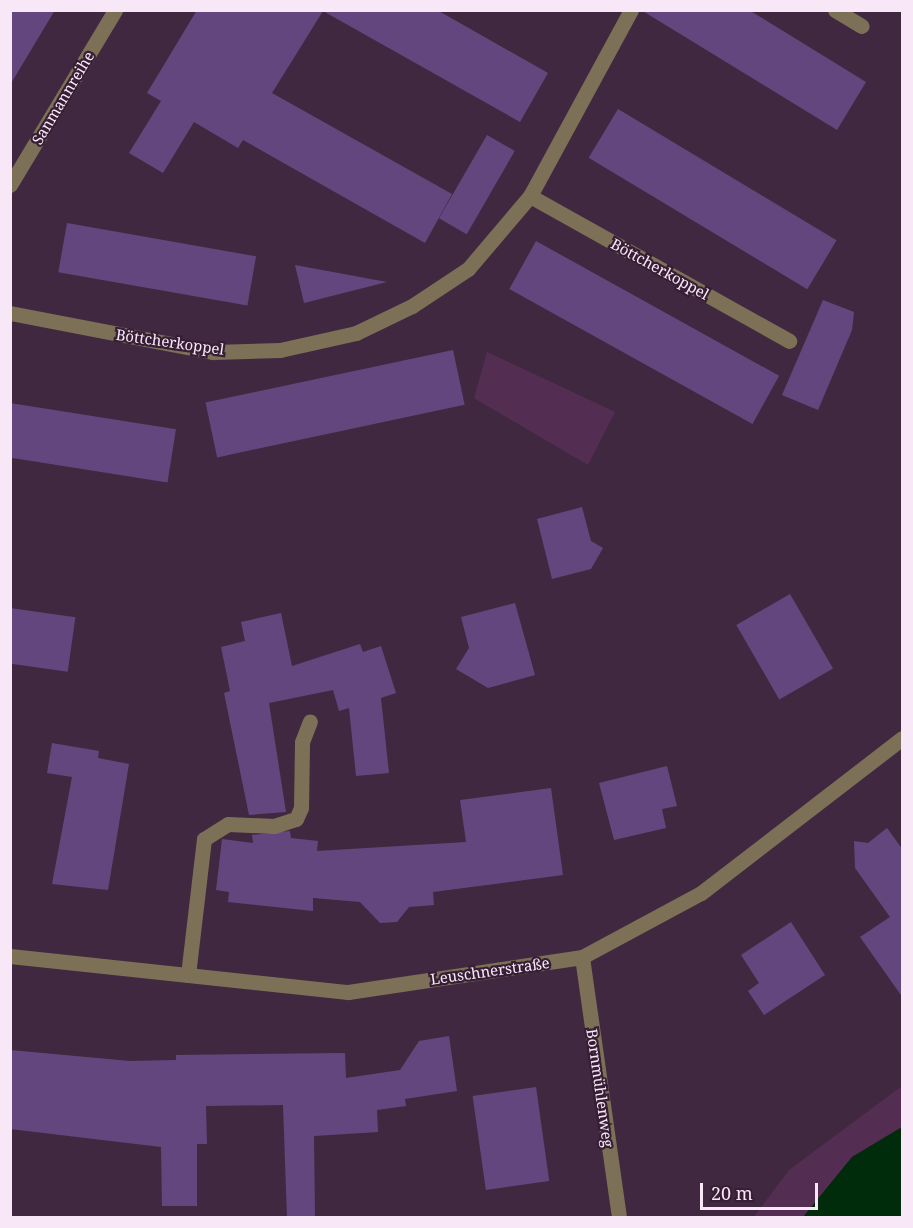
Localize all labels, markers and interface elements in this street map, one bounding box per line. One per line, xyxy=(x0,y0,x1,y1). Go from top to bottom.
street label: Sanmannreihe xyxy=(28,48,98,148)
street label: Böttcherkoppel xyxy=(608,235,712,303)
street label: Böttcherkoppel xyxy=(115,325,225,359)
street label: Leuschnerstraße xyxy=(429,954,551,988)
street label: Bornmühlenweg xyxy=(583,1027,617,1149)
scale bar xyxy=(703,1171,822,1209)
text: 20 m xyxy=(711,1181,753,1205)

